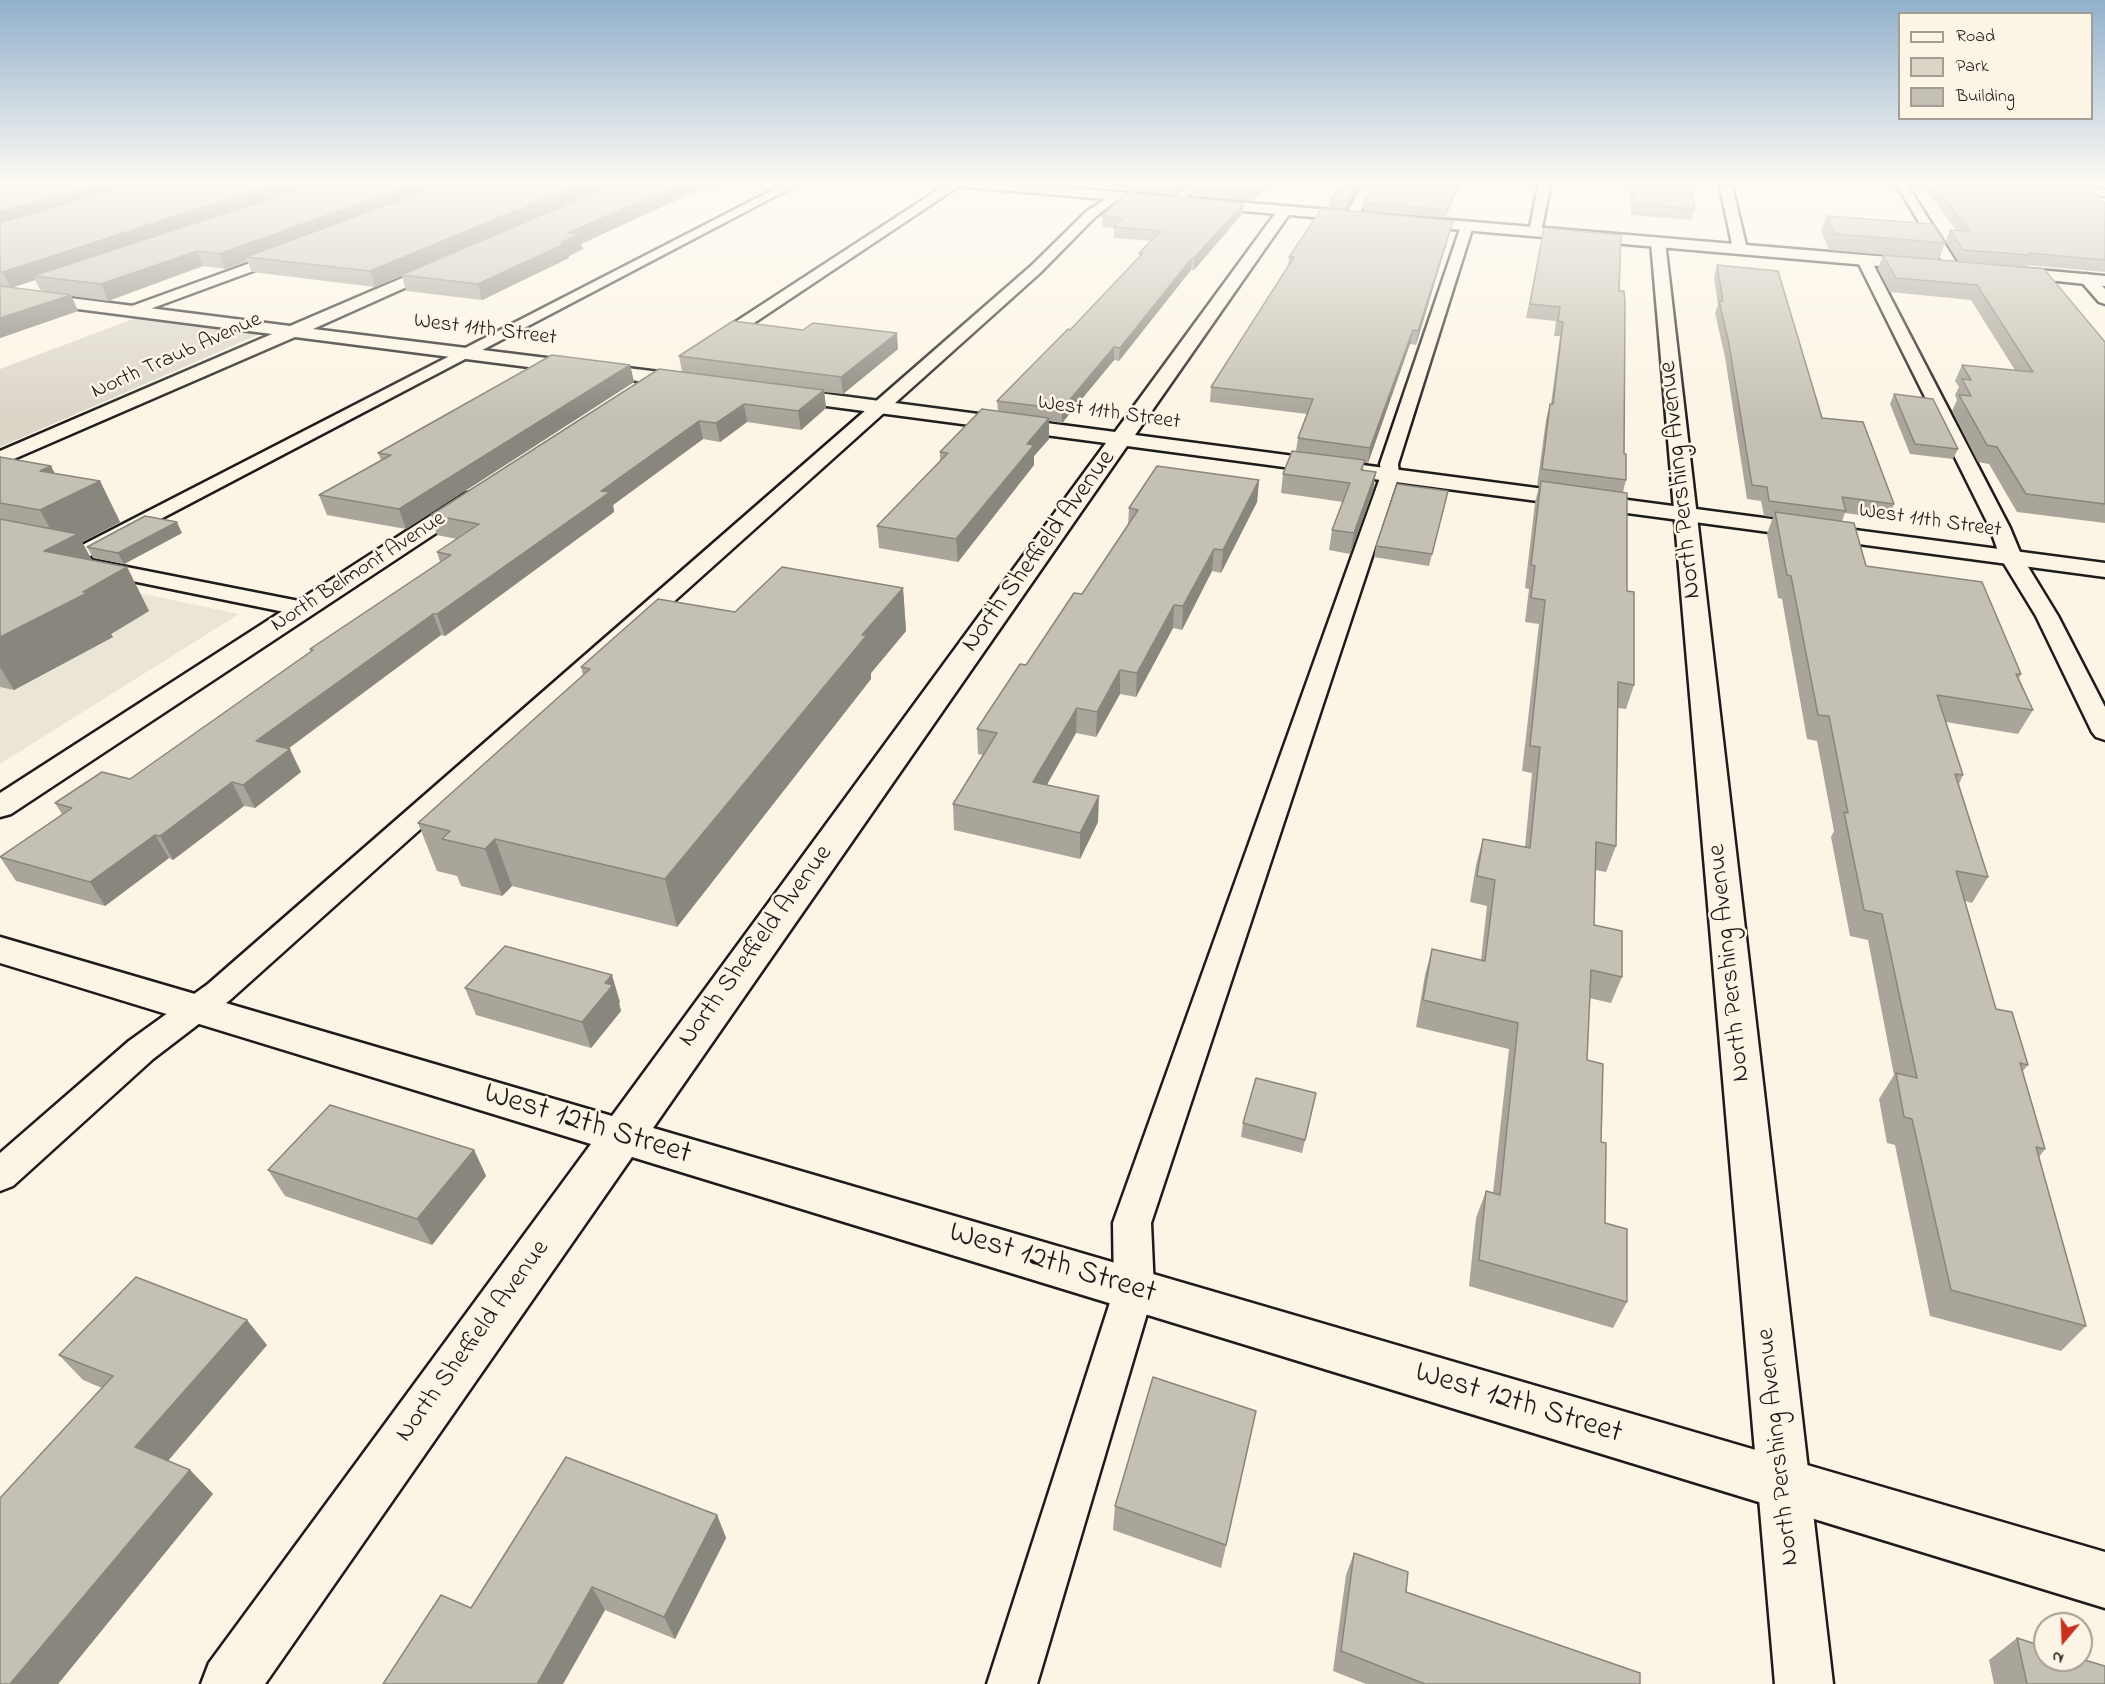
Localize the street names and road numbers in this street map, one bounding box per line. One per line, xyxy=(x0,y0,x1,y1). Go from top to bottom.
street label: North Traub Avenue xyxy=(88,308,266,406)
street label: West 11th Street xyxy=(412,309,558,353)
street label: North Pershing Avenue xyxy=(1654,360,1710,600)
street label: West 11th Street xyxy=(1036,391,1182,437)
street label: North Sheffield Avenue xyxy=(956,445,1124,659)
street label: West 11th Street xyxy=(1857,499,2003,545)
street label: North Belmont Avenue xyxy=(267,507,451,639)
street label: North Sheffield Avenue xyxy=(673,840,841,1054)
street label: North Pershing Avenue xyxy=(1703,843,1759,1083)
street label: West 12th Street xyxy=(479,1076,695,1176)
street label: West 12th Street xyxy=(944,1215,1160,1315)
street label: North Sheffield Avenue xyxy=(390,1235,558,1449)
street label: North Pershing Avenue xyxy=(1752,1327,1808,1567)
street label: West 12th Street xyxy=(1410,1355,1626,1455)

